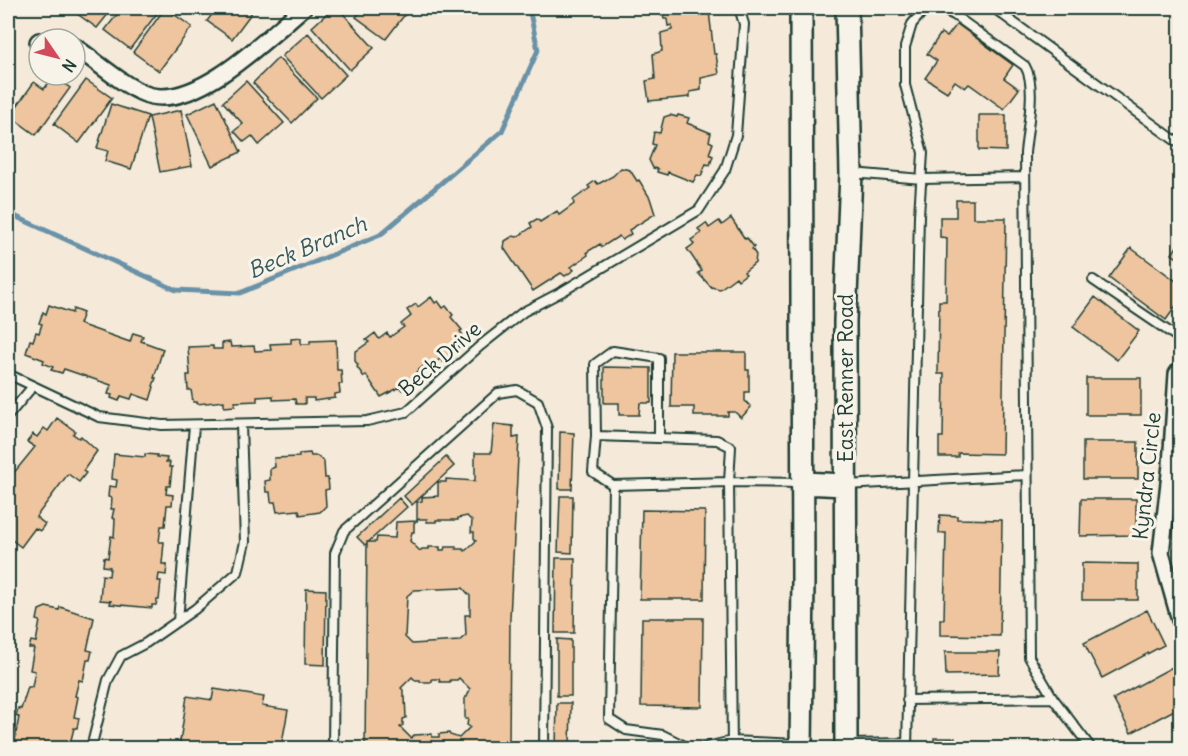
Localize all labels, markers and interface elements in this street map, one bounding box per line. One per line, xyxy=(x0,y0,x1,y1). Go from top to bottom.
north arrow xyxy=(27,27,87,87)
text: N xyxy=(58,55,81,76)
water label: Beck Branch xyxy=(243,209,372,285)
street label: East Renner Road xyxy=(832,294,859,462)
street label: Beck Drive xyxy=(393,315,487,402)
street label: Kyndra Circle xyxy=(1126,411,1167,541)

